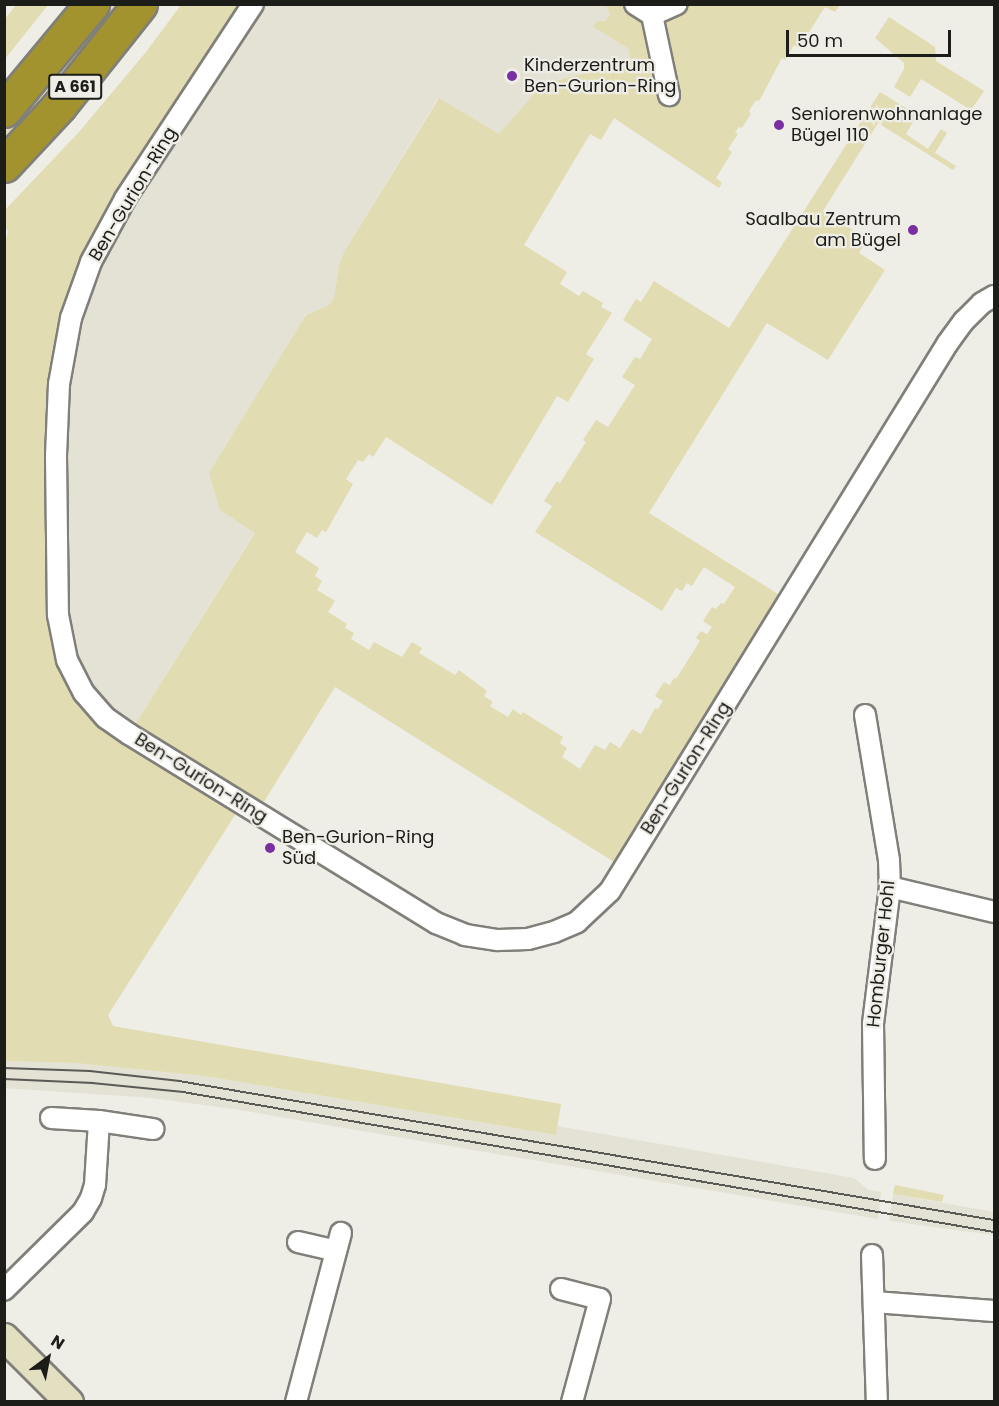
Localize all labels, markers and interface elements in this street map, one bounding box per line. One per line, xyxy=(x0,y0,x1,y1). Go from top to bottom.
scale bar xyxy=(789,18,954,56)
text: 50 m xyxy=(797,28,843,53)
place label: Kinderzentrum Ben-Gurion-Ring xyxy=(524,55,676,98)
marker: Kinderzentrum Ben-Gurion-Ring xyxy=(505,69,519,83)
road number: A 661 xyxy=(48,74,102,100)
place label: Seniorenwohnanlage Bügel 110 xyxy=(791,104,983,146)
marker: Seniorenwohnanlage Bügel 110 xyxy=(772,118,786,132)
street label: Ben-Gurion-Ring xyxy=(85,123,181,265)
place label: Saalbau Zentrum am Bügel xyxy=(745,209,901,252)
marker: Saalbau Zentrum am Bügel xyxy=(906,223,920,237)
street label: Ben-Gurion-Ring xyxy=(636,698,736,838)
street label: Ben-Gurion-Ring xyxy=(131,728,271,828)
place label: Ben-Gurion-Ring Süd xyxy=(282,827,434,870)
marker: Ben-Gurion-Ring Süd xyxy=(263,841,277,855)
street label: Homburger Hohl xyxy=(863,879,899,1029)
north arrow xyxy=(18,1328,78,1388)
text: N xyxy=(47,1329,69,1355)

